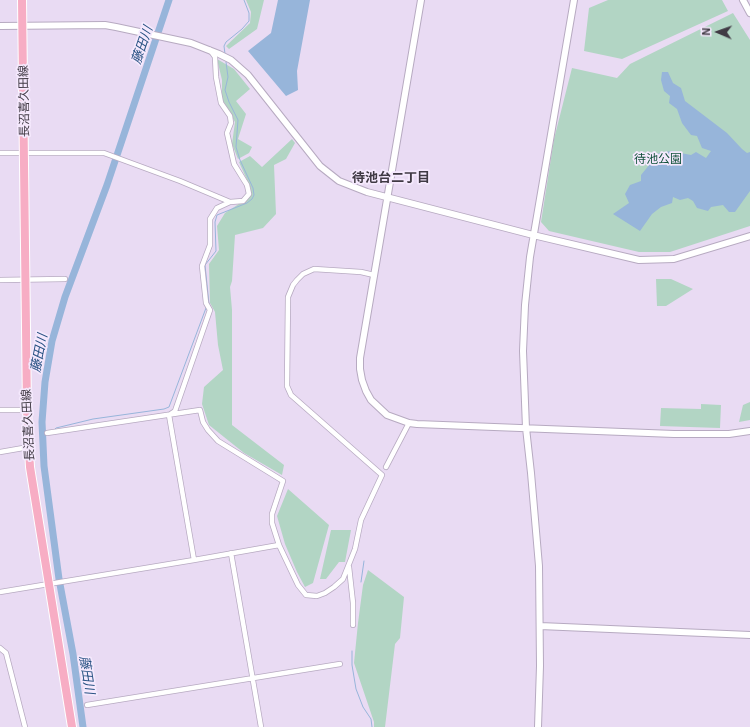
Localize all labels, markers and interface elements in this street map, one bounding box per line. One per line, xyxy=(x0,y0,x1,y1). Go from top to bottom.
north arrow xyxy=(698,12,738,52)
water label: 藤田川 xyxy=(128,24,156,66)
text: N xyxy=(699,27,712,36)
street label: 長沼喜久田線 xyxy=(16,65,32,137)
park label: 待池公園 xyxy=(634,152,682,166)
district label: 待池台二丁目 xyxy=(352,170,430,186)
water label: 藤田川 xyxy=(28,332,50,374)
street label: 長沼喜久田線 xyxy=(19,389,37,461)
water label: 藤田川 xyxy=(76,655,98,695)

